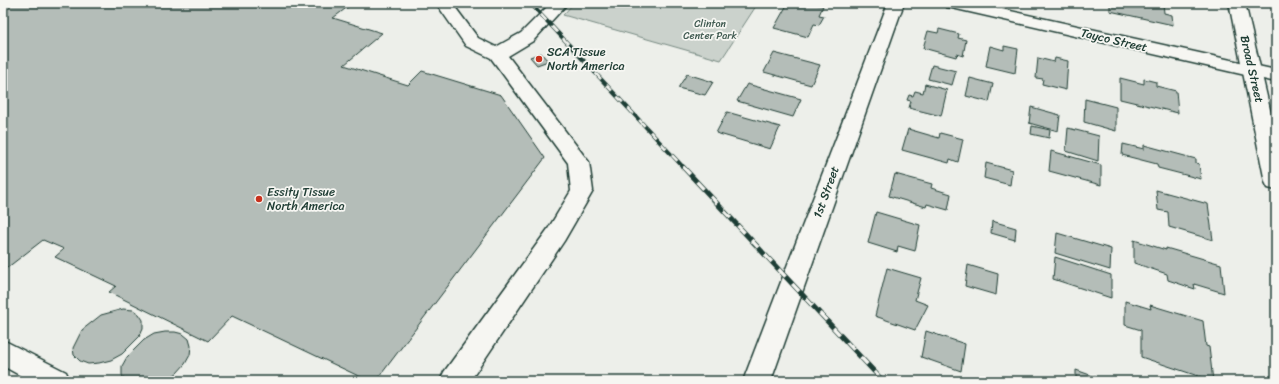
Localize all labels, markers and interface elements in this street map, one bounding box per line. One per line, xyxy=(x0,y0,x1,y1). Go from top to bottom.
park label: Clinton Center Park xyxy=(683,15,737,45)
street label: Tayco Street xyxy=(1079,22,1149,58)
street label: Broad Street xyxy=(1234,33,1270,105)
place label: SCA Tissue North America xyxy=(547,41,625,77)
marker: SCA Tissue North America xyxy=(534,54,544,64)
street label: 1st Street xyxy=(806,163,846,221)
place label: Essity Tissue North America xyxy=(267,181,345,217)
marker: Essity Tissue North America xyxy=(254,194,264,204)

